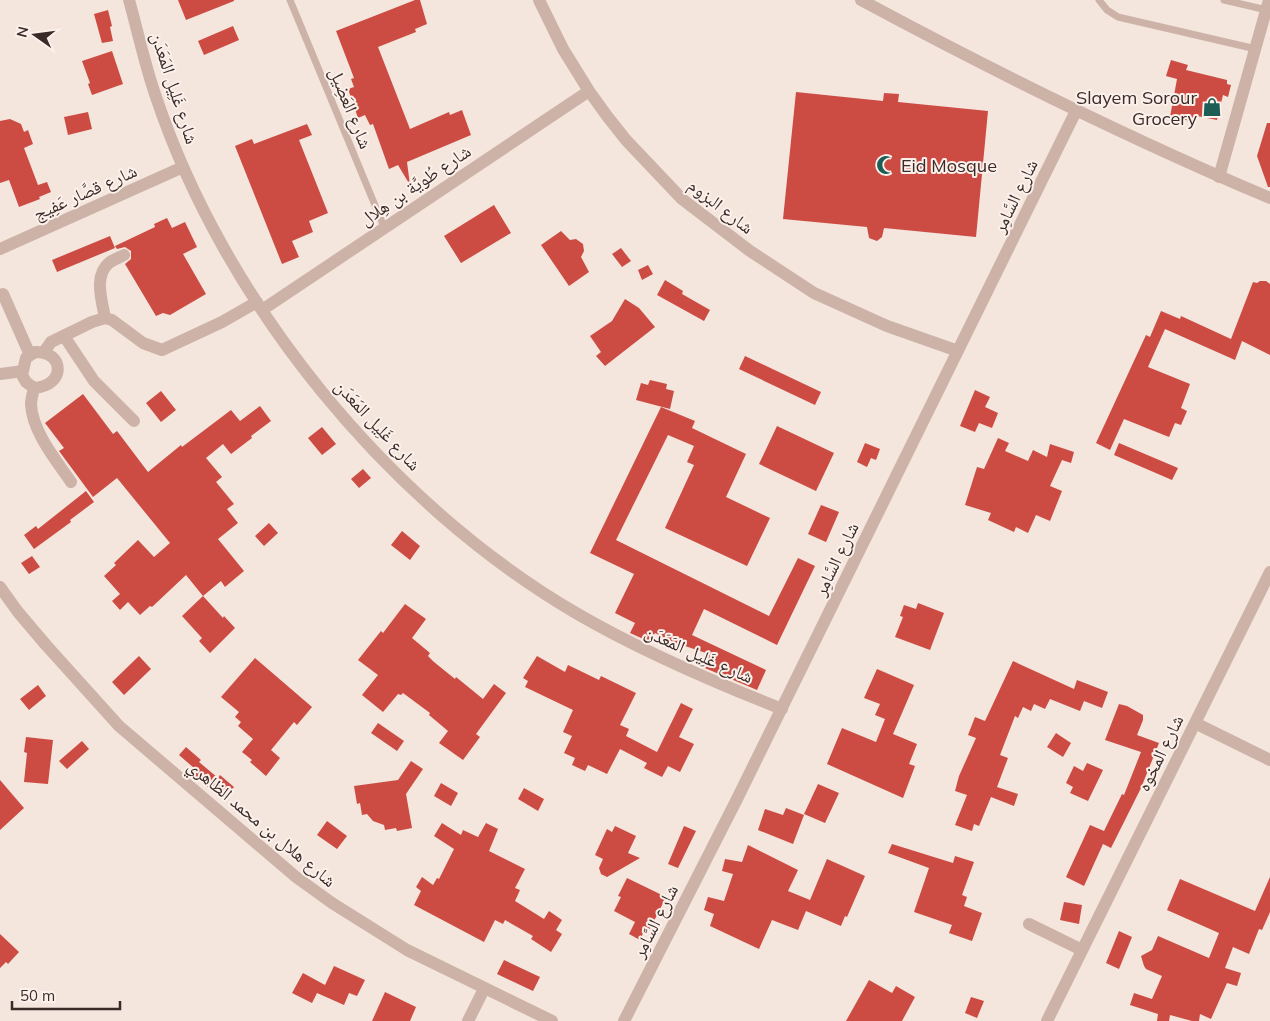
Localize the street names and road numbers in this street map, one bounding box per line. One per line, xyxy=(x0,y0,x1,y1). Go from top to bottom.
street label: شارع غَلِيل المَعَدَن xyxy=(146,29,204,147)
street label: شارع العَضِيل xyxy=(324,64,378,152)
street label: شارع طُويَّة بن هِلال xyxy=(355,139,475,231)
street label: شارع السَّامِر xyxy=(987,155,1043,237)
street label: شارع قصَّار عَفِيج xyxy=(30,159,141,226)
street label: شارع البزوم xyxy=(683,173,758,239)
street label: شارع غَلِيل المَعَدَن xyxy=(330,375,426,475)
street label: شارع السَّامِر xyxy=(808,518,864,600)
street label: شارع غَلِيل المَعَدَن xyxy=(641,620,757,688)
street label: شارع المخوه xyxy=(1132,711,1188,795)
street label: شارع هلال بن محمد الظاهري xyxy=(181,754,341,895)
street label: شارع السَّامِر xyxy=(626,881,683,962)

